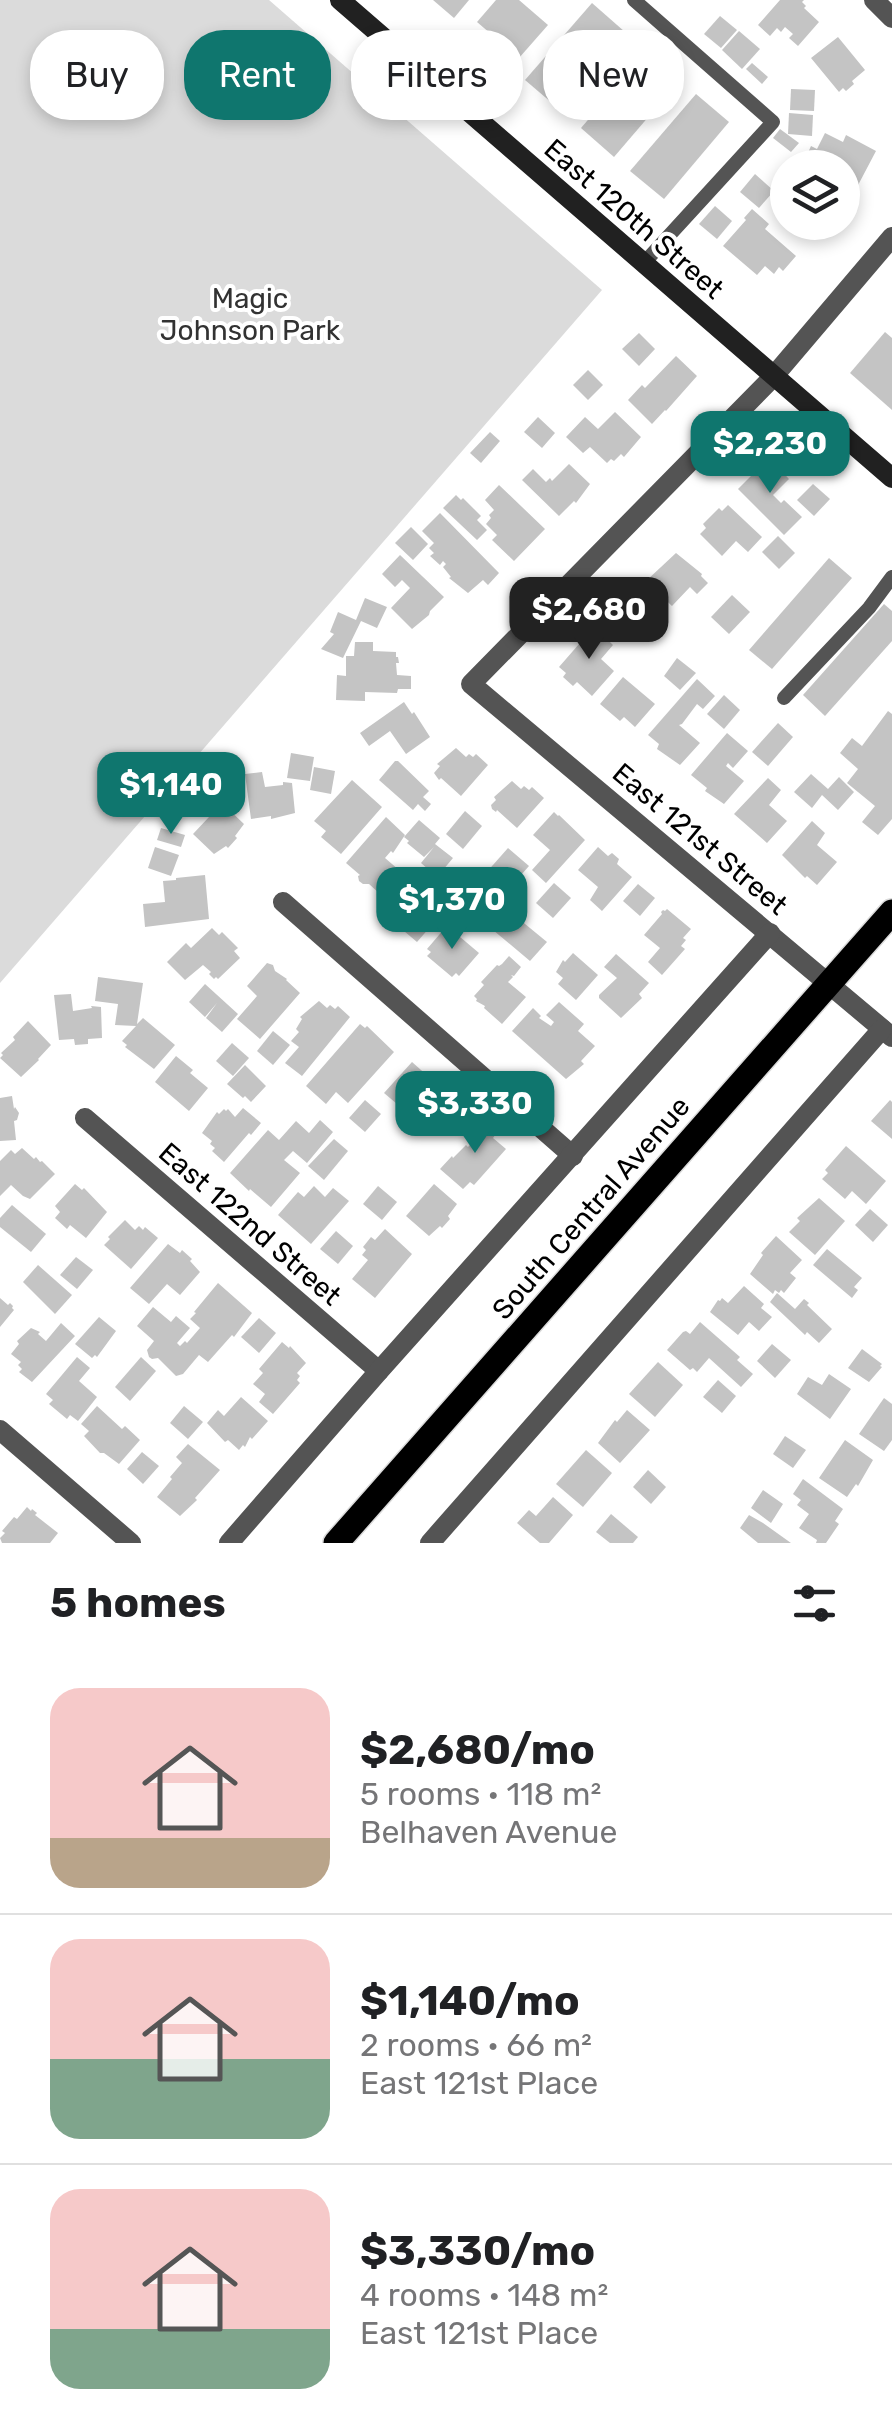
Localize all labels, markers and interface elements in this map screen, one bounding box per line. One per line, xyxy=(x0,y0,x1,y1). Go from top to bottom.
chip: Buy xyxy=(30,30,164,120)
chip: Rent xyxy=(184,30,331,120)
chip: Filters xyxy=(351,30,523,120)
chip: New xyxy=(543,30,684,120)
street label: East 120th Street xyxy=(538,132,730,306)
map controls xyxy=(770,150,860,240)
button: layers xyxy=(770,150,860,240)
park label: Magic Johnson Park xyxy=(160,282,341,347)
pin: $2,230 xyxy=(689,411,851,496)
text: $2,230 xyxy=(713,424,827,462)
pin: $2,680 xyxy=(508,577,670,662)
text: $2,680 xyxy=(531,590,647,628)
pin: $1,140 xyxy=(90,752,252,837)
street label: East 121st Street xyxy=(606,756,794,922)
text: $1,140 xyxy=(119,765,223,803)
pin: $1,370 xyxy=(371,867,533,952)
text: $1,370 xyxy=(398,880,506,918)
pin: $3,330 xyxy=(394,1071,556,1156)
text: $3,330 xyxy=(417,1084,533,1122)
street label: South Central Avenue xyxy=(485,1090,697,1326)
street label: East 122nd Street xyxy=(152,1136,348,1312)
icon: filters xyxy=(787,1576,842,1631)
text: 5 homes xyxy=(50,1578,226,1628)
text: $2,680/mo xyxy=(360,1725,595,1775)
icon: home xyxy=(130,1728,250,1848)
text: 5 rooms · 118 m² xyxy=(360,1775,601,1813)
text: Belhaven Avenue xyxy=(360,1813,617,1851)
text: $1,140/mo xyxy=(360,1976,580,2026)
icon: home xyxy=(130,1979,250,2099)
text: 2 rooms · 66 m² xyxy=(360,2026,592,2064)
text: East 121st Place xyxy=(360,2064,598,2102)
text: $3,330/mo xyxy=(360,2226,595,2276)
icon: home xyxy=(130,2229,250,2349)
text: 4 rooms · 148 m² xyxy=(360,2276,608,2314)
text: East 121st Place xyxy=(360,2314,598,2352)

